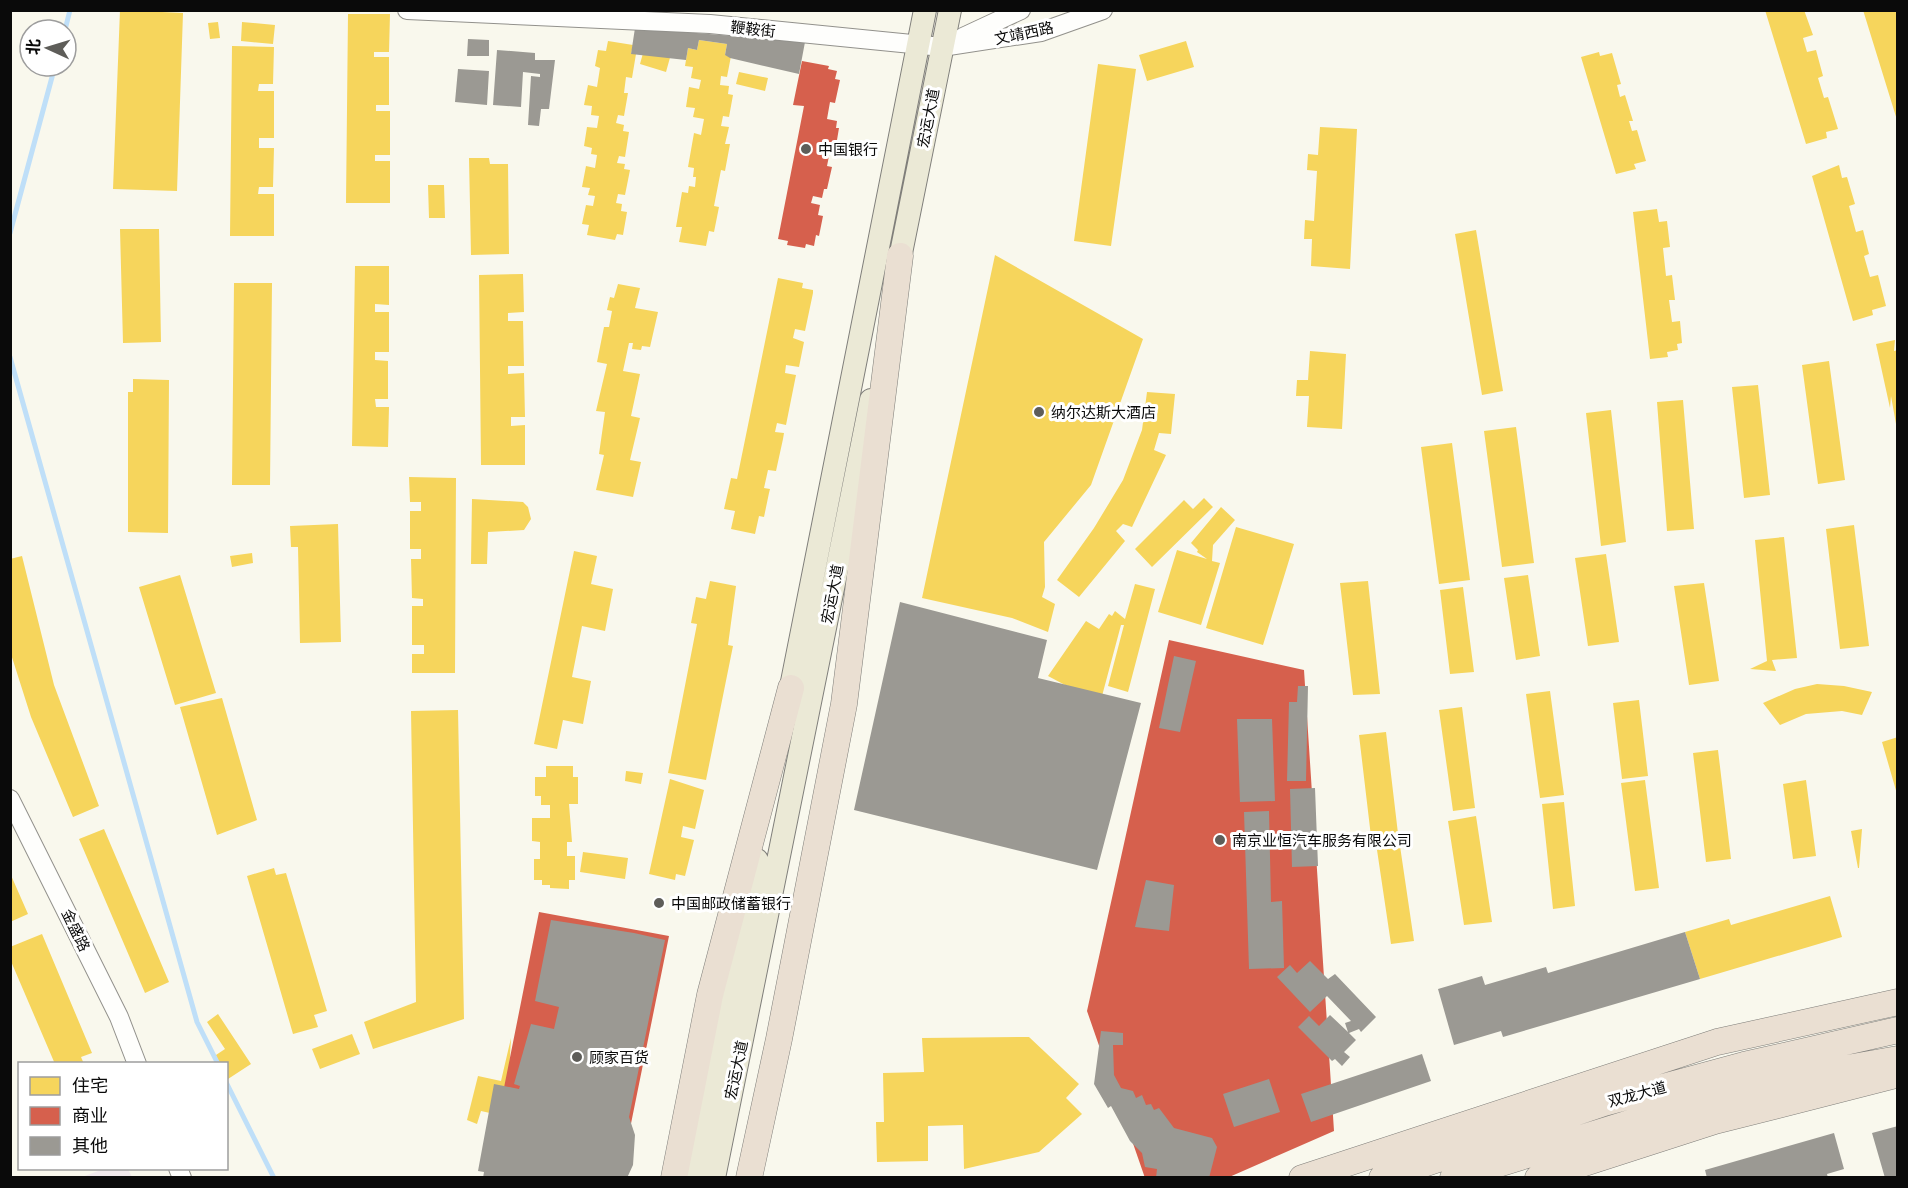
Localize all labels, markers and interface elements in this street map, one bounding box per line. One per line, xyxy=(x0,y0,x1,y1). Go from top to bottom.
street label: 鞭鞍街 xyxy=(730,17,776,41)
street label: 文靖西路 xyxy=(993,17,1055,49)
north arrow xyxy=(18,18,78,78)
text: 北 xyxy=(23,38,44,56)
street label: 宏运大道 xyxy=(913,87,943,149)
place label: 中国银行 xyxy=(818,140,878,159)
marker: 中国银行 xyxy=(799,142,813,156)
place label: 纳尔达斯大酒店 xyxy=(1051,403,1156,422)
marker: 纳尔达斯大酒店 xyxy=(1032,405,1046,419)
street label: 宏运大道 xyxy=(817,563,847,625)
place label: 南京业恒汽车服务有限公司 xyxy=(1232,831,1412,850)
marker: 南京业恒汽车服务有限公司 xyxy=(1213,833,1227,847)
place label: 中国邮政储蓄银行 xyxy=(671,894,791,913)
marker: 中国邮政储蓄银行 xyxy=(652,896,666,910)
street label: 金盛路 xyxy=(58,906,94,954)
street label: 宏运大道 xyxy=(720,1039,752,1101)
place label: 顾家百货 xyxy=(589,1048,649,1067)
marker: 顾家百货 xyxy=(570,1050,584,1064)
legend xyxy=(18,1062,228,1170)
text: 住宅 xyxy=(72,1075,108,1097)
street label: 双龙大道 xyxy=(1606,1077,1668,1111)
text: 商业 xyxy=(72,1105,108,1127)
text: 其他 xyxy=(72,1135,108,1157)

